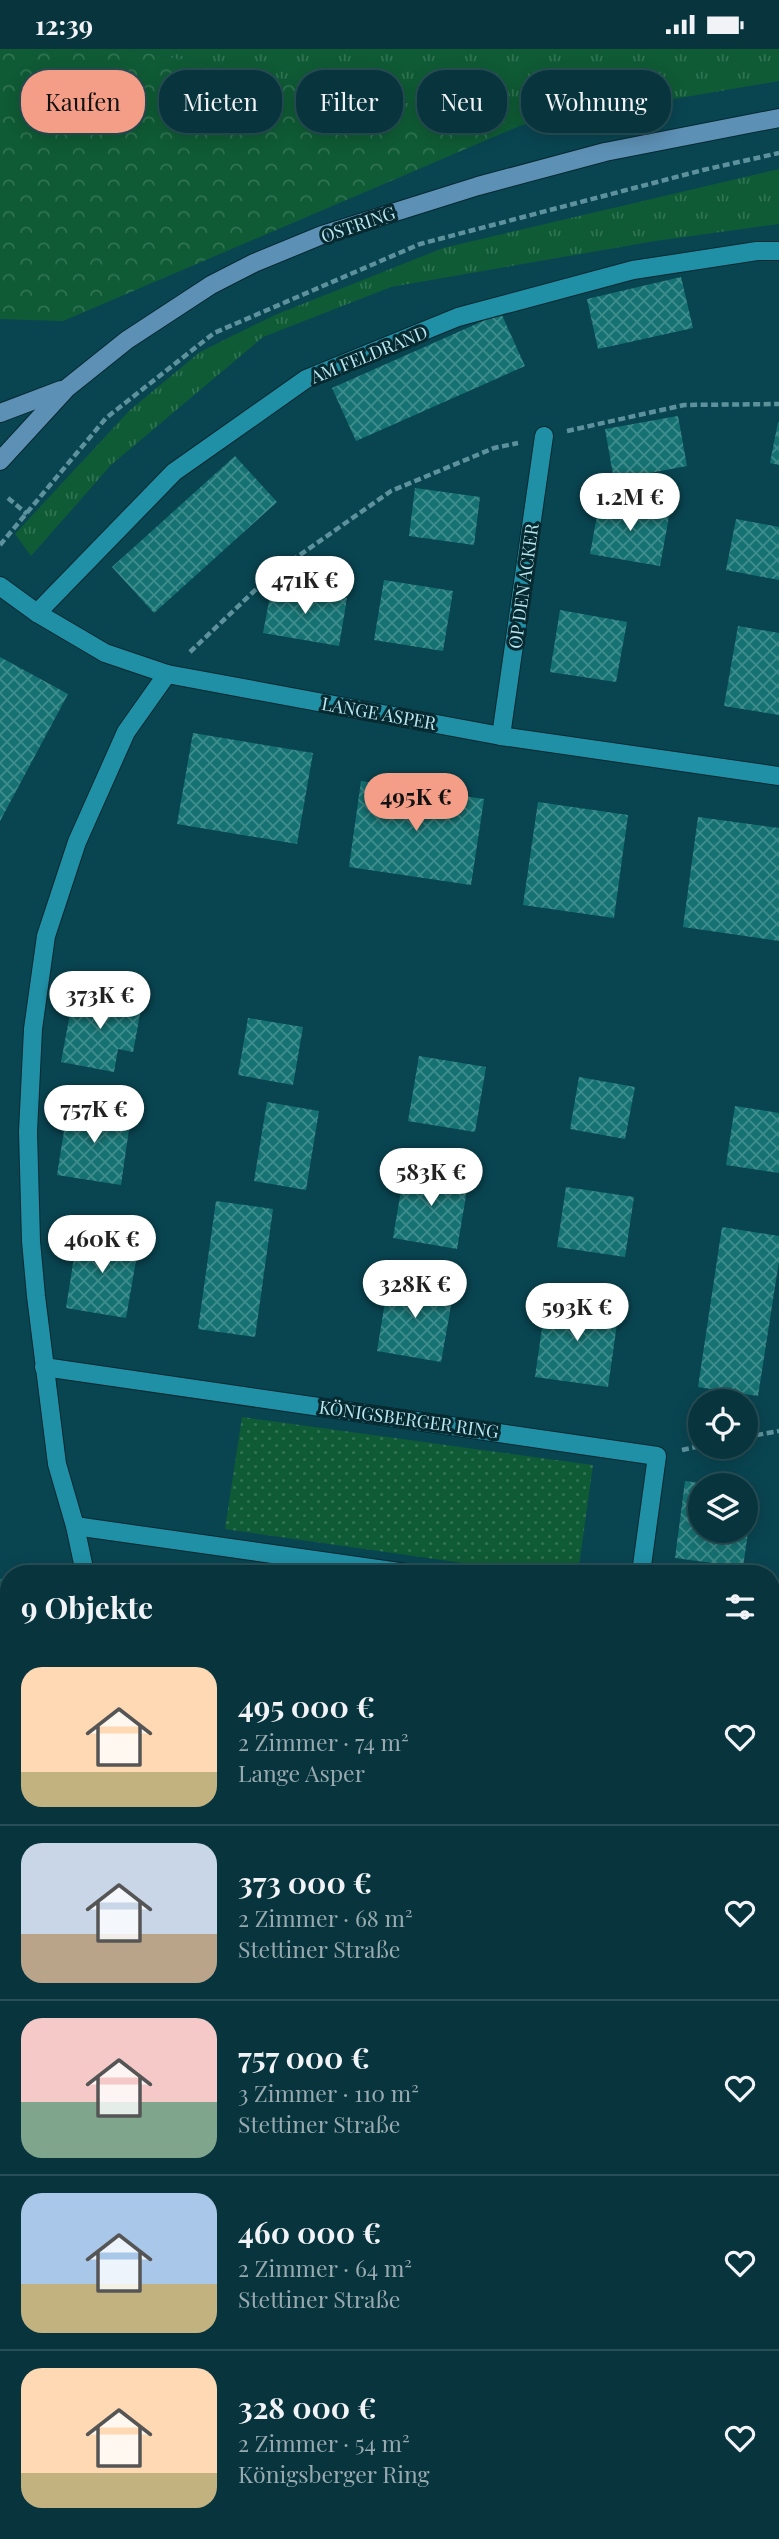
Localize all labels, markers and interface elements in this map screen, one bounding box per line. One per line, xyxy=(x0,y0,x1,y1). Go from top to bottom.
text: 12:39 xyxy=(35,7,93,42)
chip: Kaufen xyxy=(21,70,145,133)
chip: Mieten xyxy=(159,70,282,133)
chip: Filter xyxy=(296,70,403,133)
chip: Neu xyxy=(417,70,507,133)
chip: Wohnung xyxy=(521,70,671,133)
street label: OSTRING xyxy=(318,200,399,248)
street label: AM FELDRAND xyxy=(306,320,431,389)
pin: 1.2M € xyxy=(573,473,687,533)
text: 1.2M € xyxy=(596,480,664,511)
street label: OP DEN ACKER xyxy=(502,522,544,650)
pin: 471K € xyxy=(248,557,362,616)
text: 471K € xyxy=(271,563,339,594)
street label: LANGE ASPER xyxy=(320,691,438,735)
pin: 495K € xyxy=(359,773,473,833)
text: 495K € xyxy=(380,780,452,811)
pin: 373K € xyxy=(43,971,157,1031)
text: 373K € xyxy=(65,978,135,1009)
pin: 757K € xyxy=(37,1085,151,1145)
text: 757K € xyxy=(60,1092,128,1123)
pin: 583K € xyxy=(374,1149,488,1208)
text: 583K € xyxy=(396,1155,466,1186)
pin: 460K € xyxy=(45,1215,159,1275)
text: 460K € xyxy=(64,1222,140,1253)
pin: 328K € xyxy=(358,1261,472,1320)
text: 328K € xyxy=(379,1267,451,1298)
pin: 593K € xyxy=(520,1283,634,1343)
text: 593K € xyxy=(542,1290,612,1321)
map controls xyxy=(688,1389,758,1543)
button: locate xyxy=(688,1389,758,1459)
street label: KÖNIGSBERGER RING xyxy=(318,1394,501,1444)
button: layers xyxy=(688,1473,758,1543)
text: 9 Objekte xyxy=(21,1587,153,1627)
icon: filters xyxy=(721,1588,759,1626)
text: 495 000 € xyxy=(238,1686,375,1726)
icon: home xyxy=(77,1695,161,1779)
icon: heart xyxy=(721,1718,759,1756)
text: 2 Zimmer · 74 m² xyxy=(238,1726,409,1757)
text: Lange Asper xyxy=(238,1757,365,1788)
text: 373 000 € xyxy=(238,1862,372,1902)
icon: home xyxy=(77,1871,161,1955)
icon: heart xyxy=(721,1894,759,1932)
text: 2 Zimmer · 68 m² xyxy=(238,1902,413,1933)
text: Stettiner Straße xyxy=(238,1933,400,1964)
text: 757 000 € xyxy=(238,2037,370,2077)
icon: home xyxy=(77,2046,161,2130)
icon: heart xyxy=(721,2069,759,2107)
text: 3 Zimmer · 110 m² xyxy=(238,2077,419,2108)
text: Stettiner Straße xyxy=(238,2108,400,2139)
text: 460 000 € xyxy=(238,2212,381,2252)
icon: home xyxy=(77,2221,161,2305)
icon: heart xyxy=(721,2244,759,2282)
text: 2 Zimmer · 64 m² xyxy=(238,2252,412,2283)
text: Stettiner Straße xyxy=(238,2283,400,2314)
text: 328 000 € xyxy=(238,2387,376,2427)
icon: home xyxy=(77,2396,161,2480)
icon: heart xyxy=(721,2419,759,2457)
text: 2 Zimmer · 54 m² xyxy=(238,2427,410,2458)
text: Königsberger Ring xyxy=(238,2458,430,2489)

